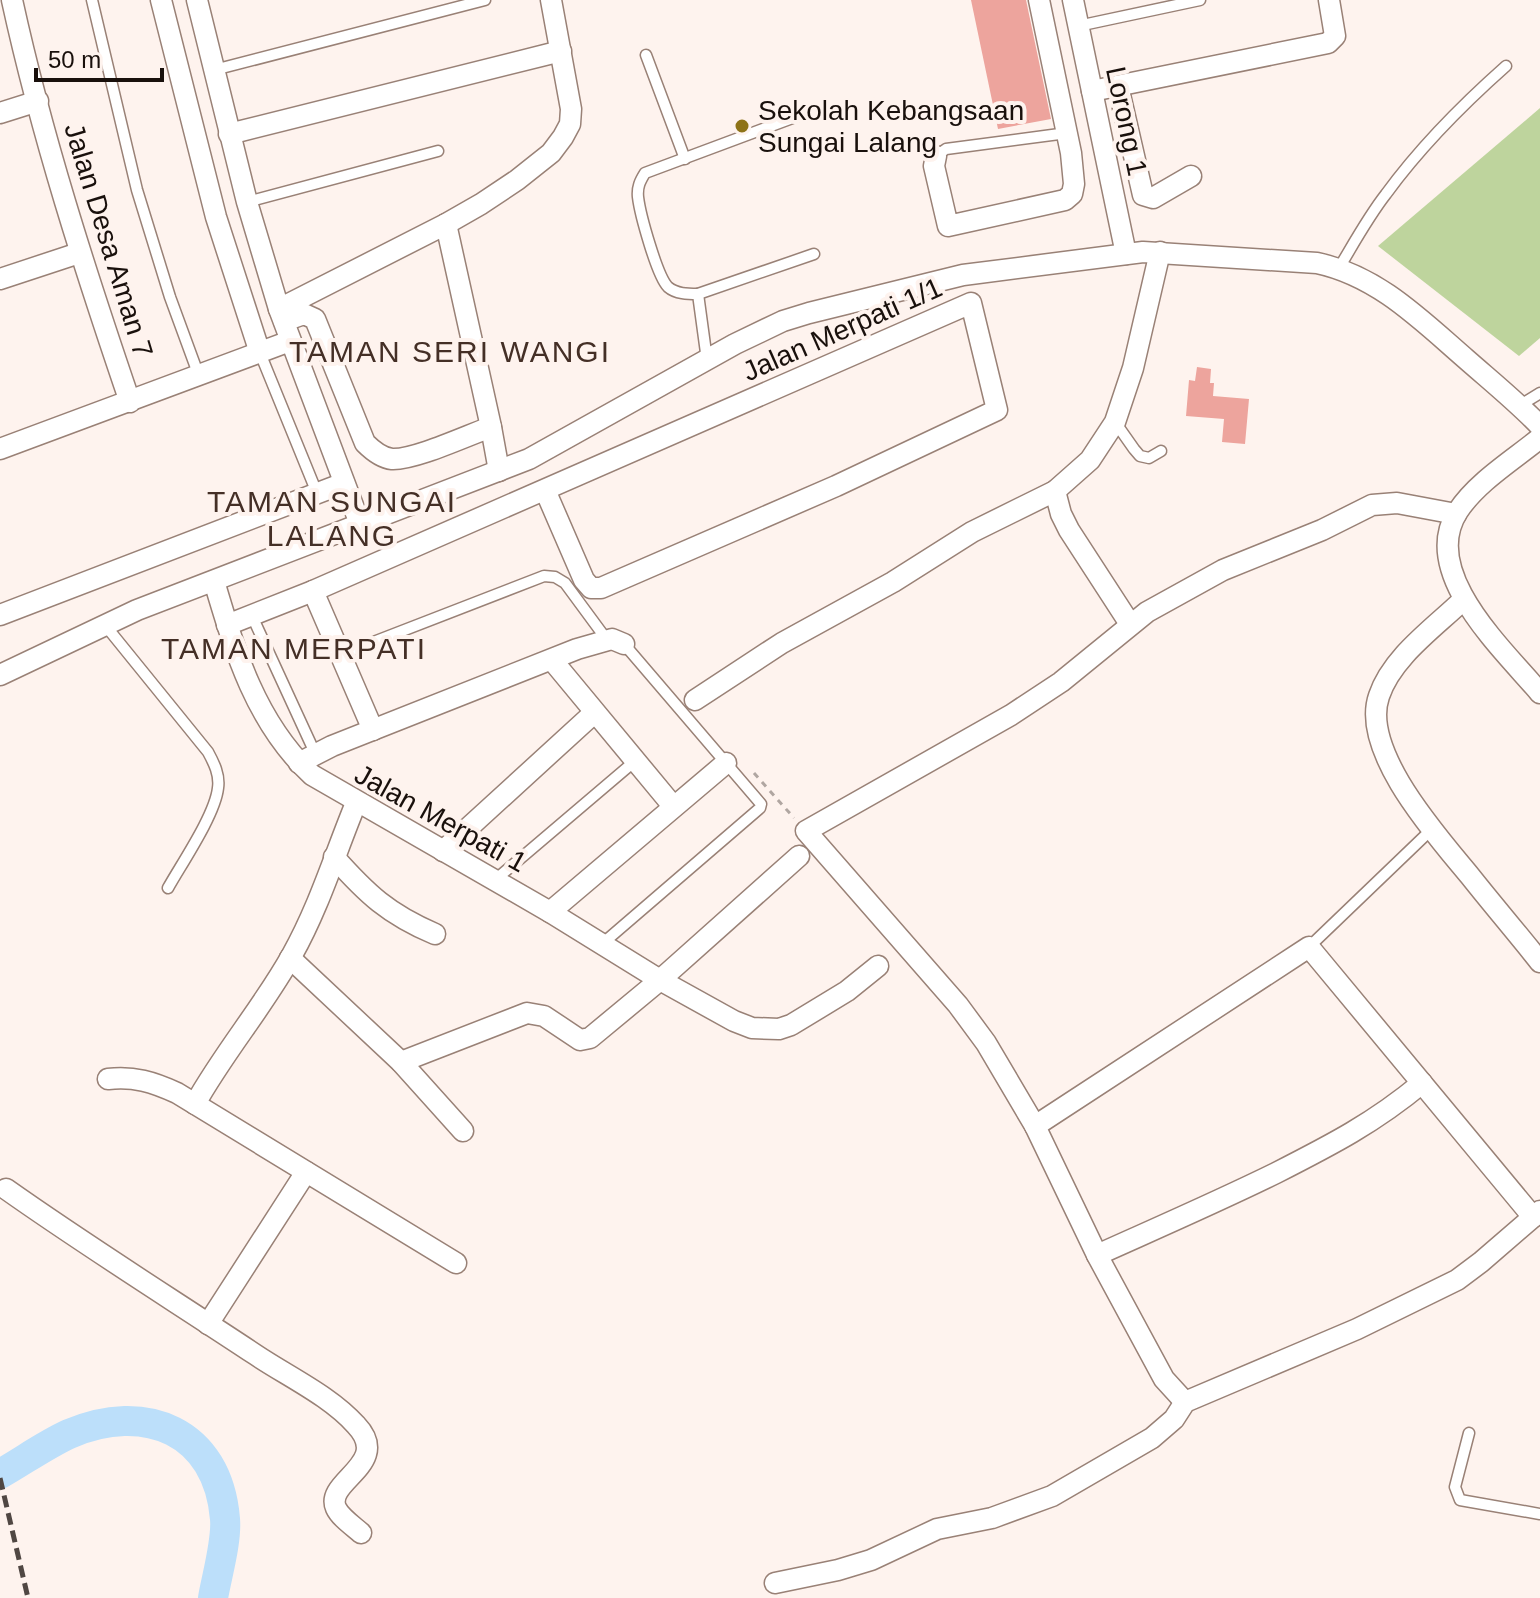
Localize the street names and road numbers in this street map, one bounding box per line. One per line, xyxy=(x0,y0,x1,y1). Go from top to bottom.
street label: Lorong 1 xyxy=(1100,64,1153,178)
street label: Jalan Desa Aman 7 xyxy=(58,120,159,361)
street label: Jalan Merpati 1/1 xyxy=(738,272,947,387)
street label: Jalan Merpati 1 xyxy=(350,758,532,878)

